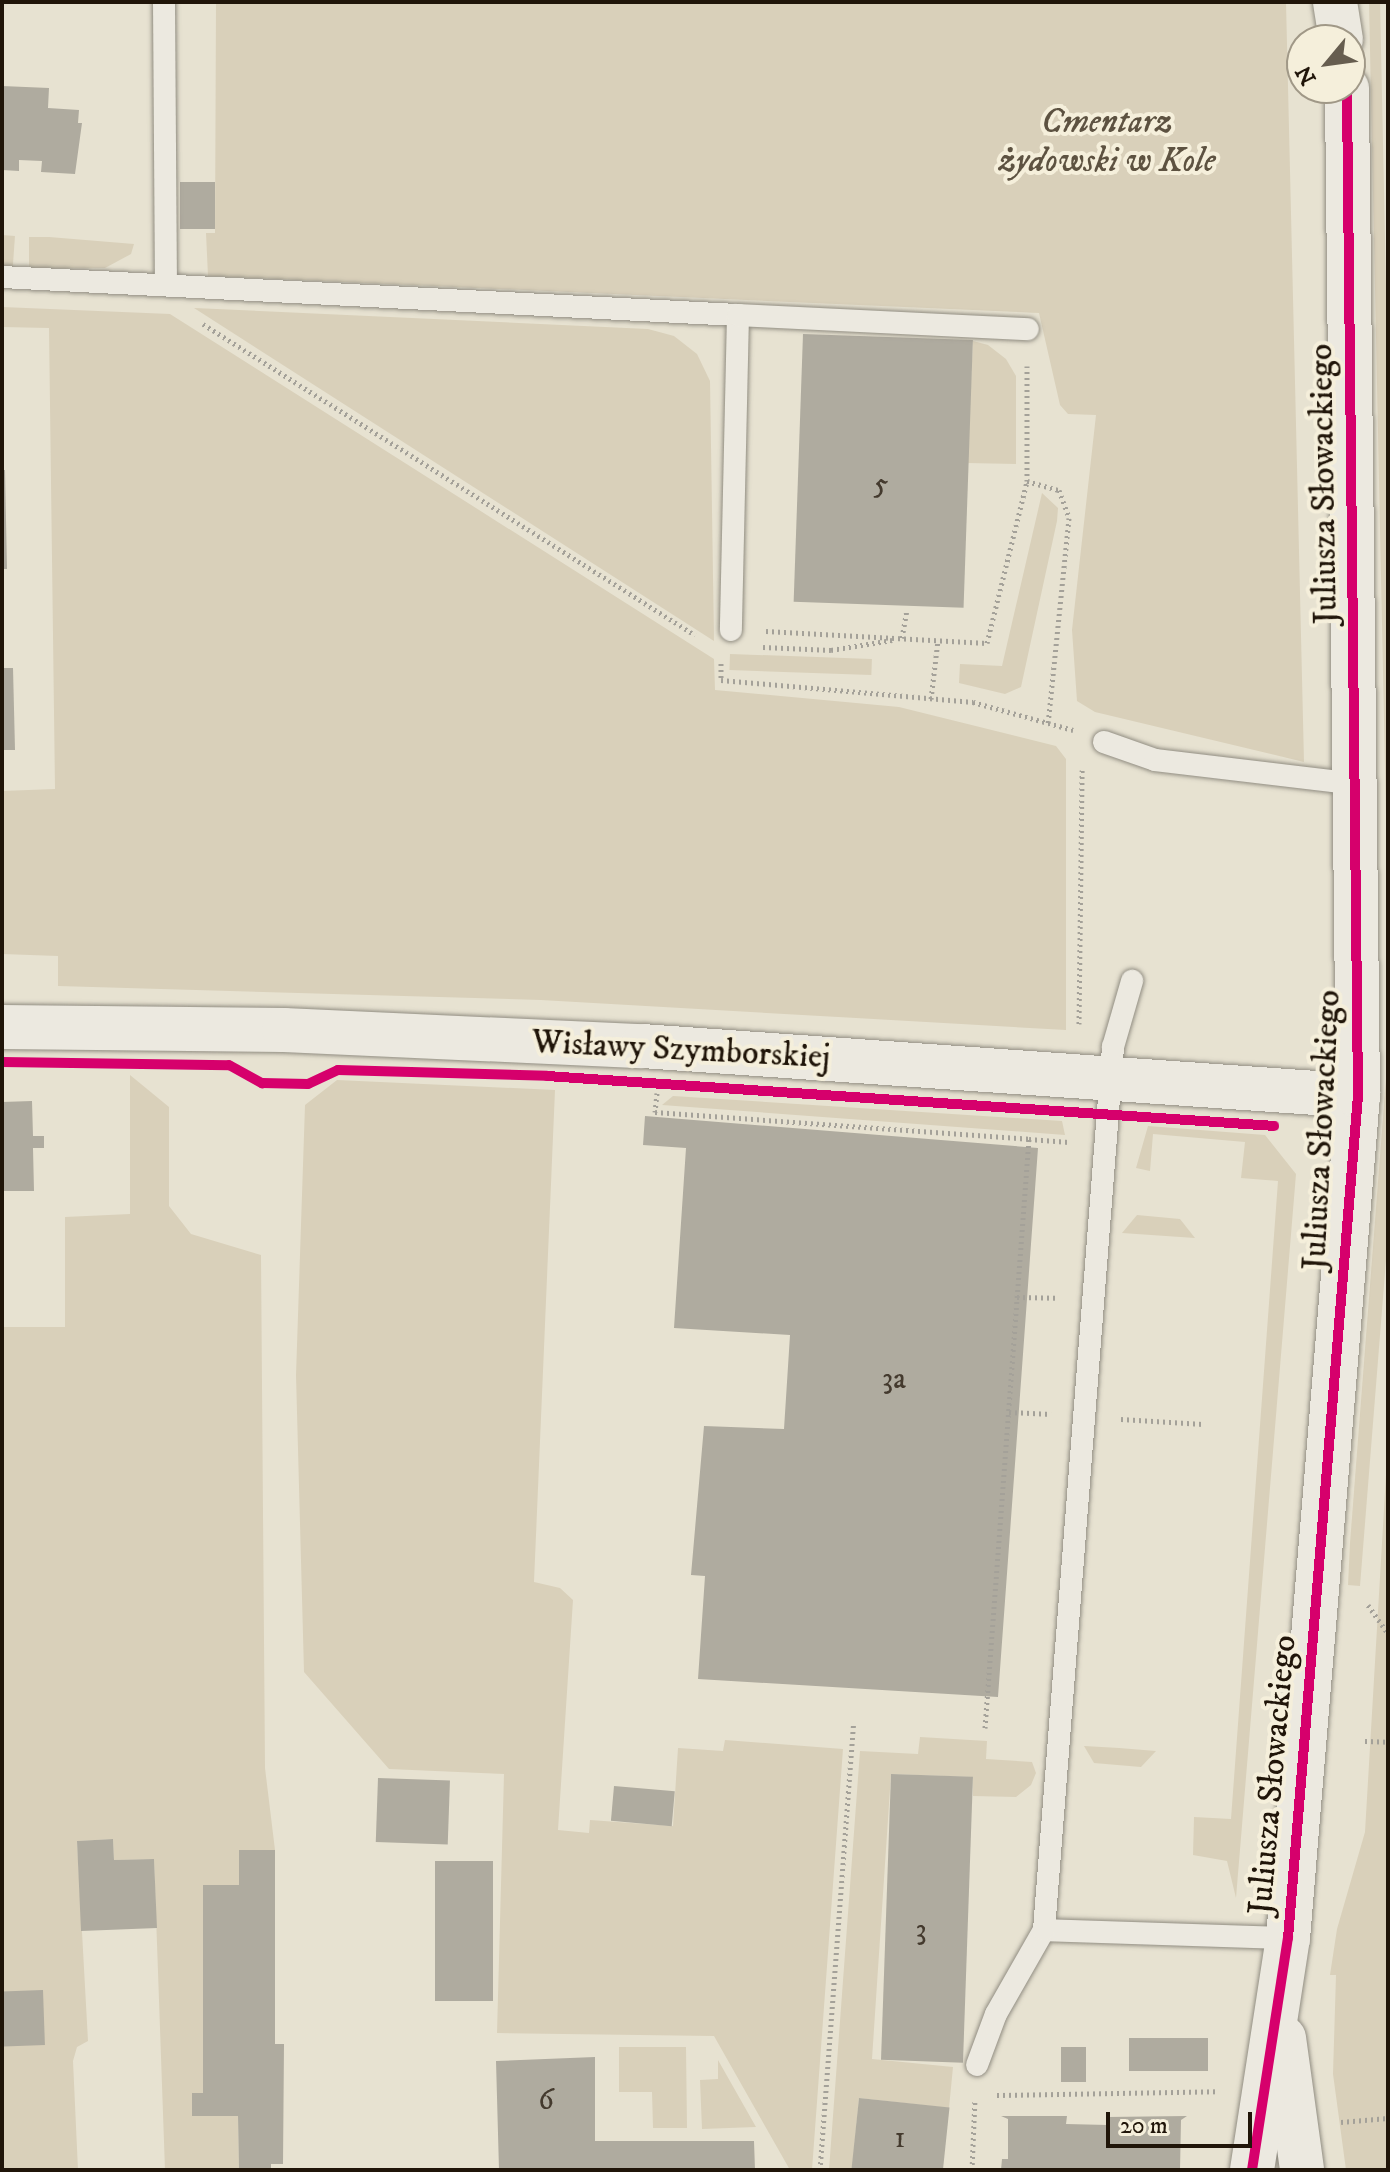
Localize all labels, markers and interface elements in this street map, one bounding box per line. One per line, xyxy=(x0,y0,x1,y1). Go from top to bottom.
north arrow xyxy=(1286,24,1366,104)
text: N xyxy=(1290,60,1323,89)
park label: Cmentarz żydowski w Kole xyxy=(998,102,1216,182)
street label: Juliusza Słowackiego xyxy=(1301,343,1347,625)
house number: 5 xyxy=(874,467,888,503)
street label: Juliusza Słowackiego xyxy=(1294,989,1350,1271)
street label: Wisławy Szymborskiej xyxy=(531,1022,831,1078)
house number: 3a xyxy=(882,1362,906,1398)
street label: Juliusza Słowackiego xyxy=(1240,1634,1306,1916)
house number: 3 xyxy=(915,1913,927,1949)
house number: 6 xyxy=(538,2083,554,2119)
scale bar xyxy=(1110,2096,1256,2146)
text: 20 m xyxy=(1120,2111,1168,2141)
house number: 1 xyxy=(894,2121,906,2157)

